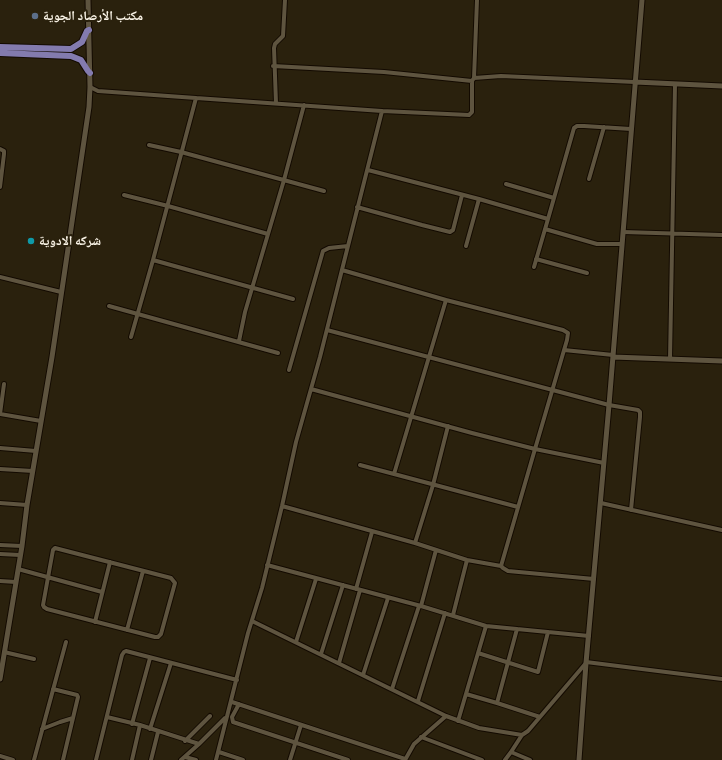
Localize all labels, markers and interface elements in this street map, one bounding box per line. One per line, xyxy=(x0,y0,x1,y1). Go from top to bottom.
place label: مكتب الأرصاد الجوية xyxy=(43,8,143,24)
marker: مكتب الأرصاد الجوية xyxy=(30,11,40,21)
place label: شركه الادوية xyxy=(39,233,101,249)
marker: شركه الادوية xyxy=(26,236,36,246)

